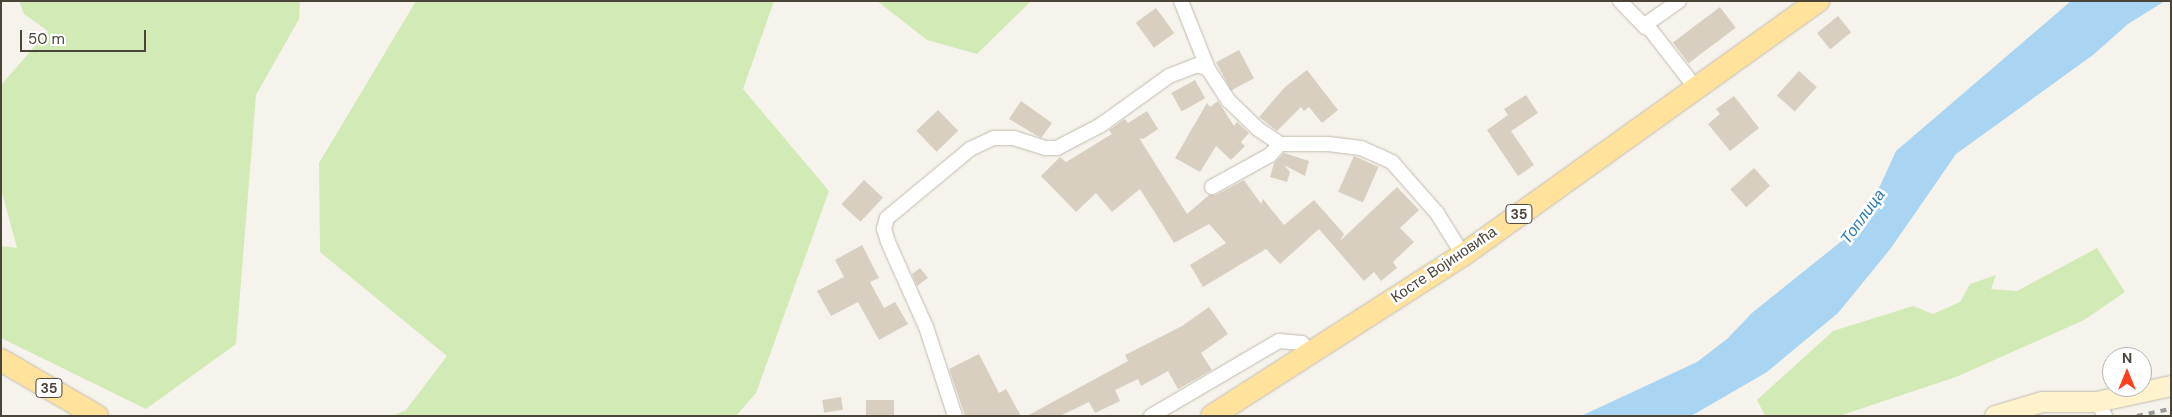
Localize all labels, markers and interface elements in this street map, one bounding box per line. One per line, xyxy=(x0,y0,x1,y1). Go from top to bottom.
scale bar xyxy=(22,20,149,52)
text: 50 m xyxy=(28,29,65,49)
water label: Топлица xyxy=(1837,186,1889,248)
road number: 35 xyxy=(1505,202,1533,225)
street label: Косте Војиновића xyxy=(1388,223,1500,307)
north arrow xyxy=(2102,347,2152,397)
text: N xyxy=(2122,349,2132,367)
road number: 35 xyxy=(35,376,63,399)

